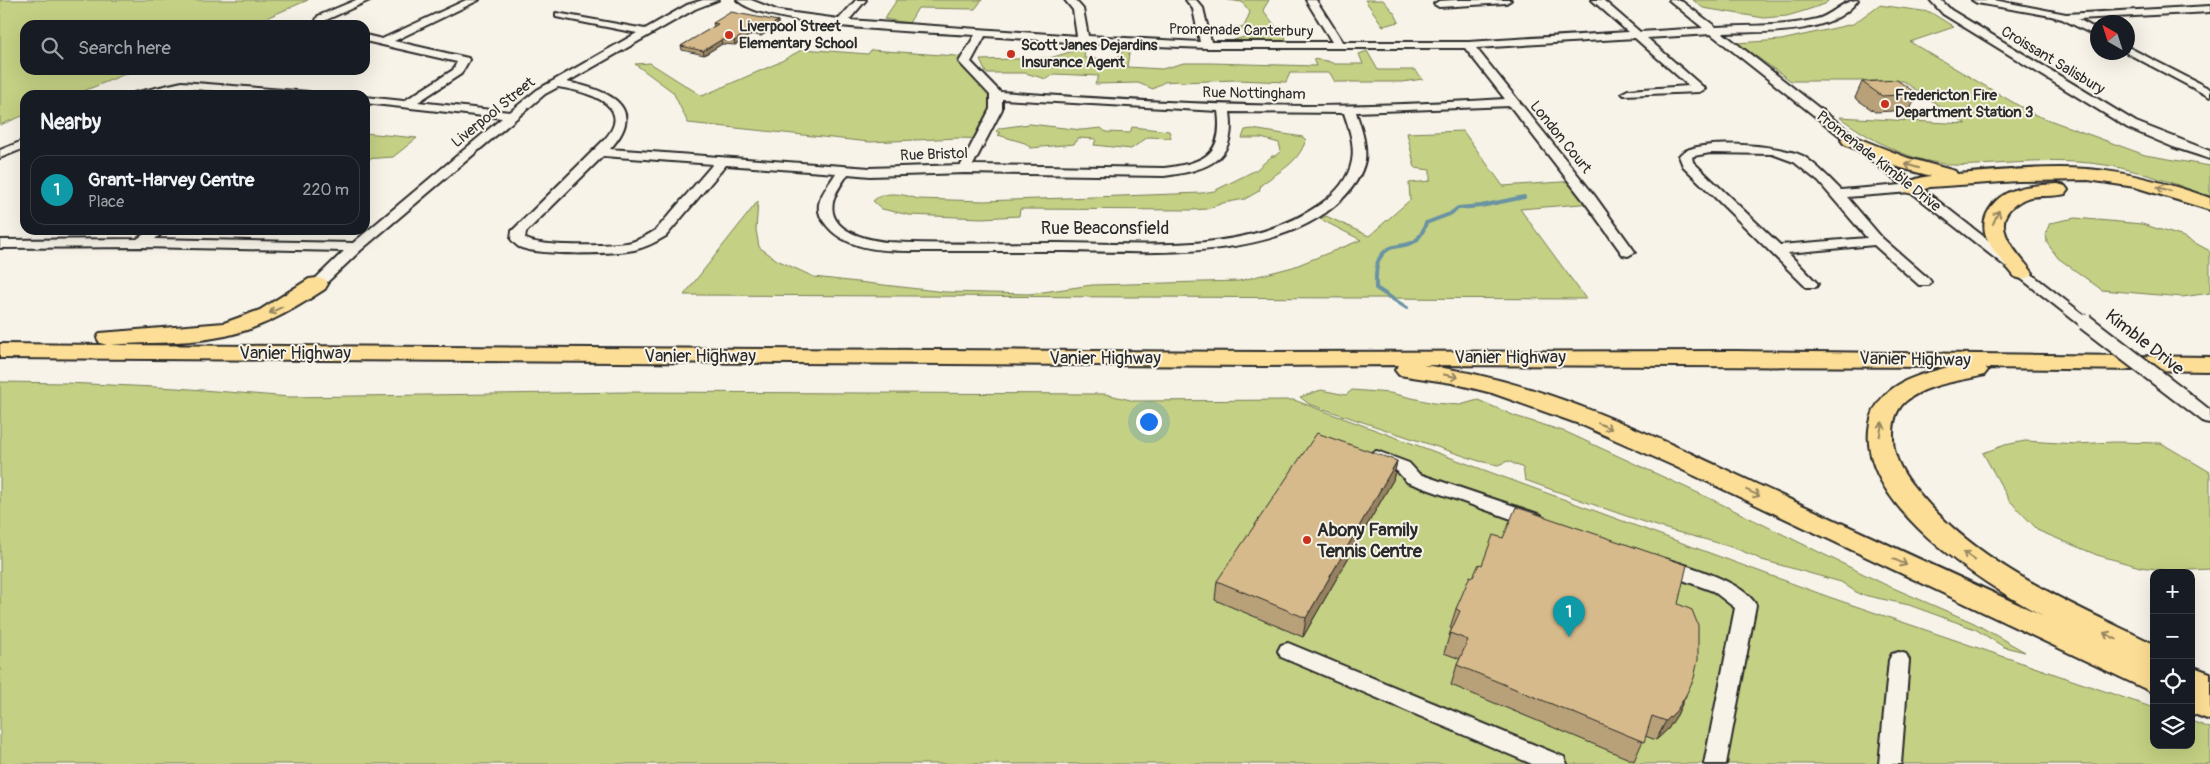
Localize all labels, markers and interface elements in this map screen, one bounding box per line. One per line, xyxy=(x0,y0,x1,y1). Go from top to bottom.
north arrow xyxy=(2090,15,2135,60)
place label: Liverpool Street Elementary School xyxy=(739,17,858,53)
search box xyxy=(20,20,370,75)
street label: Promenade Canterbury xyxy=(1169,20,1314,41)
street label: Croissant Salisbury xyxy=(1997,22,2109,99)
marker: Liverpool Street Elementary School xyxy=(723,29,735,41)
icon: search xyxy=(38,34,66,62)
text: Search here xyxy=(78,36,171,60)
place label: Scott Janes Dejardins Insurance Agent xyxy=(1021,36,1158,72)
marker: Scott Janes Dejardins Insurance Agent xyxy=(1005,48,1017,60)
street label: Liverpool Street xyxy=(448,72,540,152)
street label: Rue Nottingham xyxy=(1202,83,1306,104)
place label: Fredericton Fire Department Station 3 xyxy=(1895,86,2033,122)
street label: London Court xyxy=(1526,97,1596,178)
marker: Fredericton Fire Department Station 3 xyxy=(1879,98,1891,110)
street label: Promenade Kimble Drive xyxy=(1813,107,1945,216)
text: Nearby xyxy=(40,109,101,136)
street label: Rue Bristol xyxy=(900,144,968,165)
one-way arrow xyxy=(1904,160,1920,170)
text: Grant-Harvey Centre xyxy=(88,168,254,192)
text: 1 xyxy=(54,180,60,200)
text: 220 m xyxy=(303,180,349,200)
one-way arrow xyxy=(2156,184,2172,193)
text: Place xyxy=(88,192,124,212)
one-way arrow xyxy=(1992,209,2001,224)
street label: Rue Beaconsfield xyxy=(1041,217,1169,240)
street label: Kimble Drive xyxy=(2101,304,2189,380)
one-way arrow xyxy=(269,306,284,315)
street label: Vanier Highway xyxy=(239,342,351,365)
street label: Vanier Highway xyxy=(644,345,756,368)
street label: Vanier Highway xyxy=(1454,346,1566,369)
street label: Vanier Highway xyxy=(1049,347,1161,370)
street label: Vanier Highway xyxy=(1859,347,1971,372)
one-way arrow xyxy=(1442,372,1458,382)
your location xyxy=(1136,409,1162,435)
one-way arrow xyxy=(1877,421,1886,437)
one-way arrow xyxy=(1597,422,1612,432)
one-way arrow xyxy=(1745,489,1760,498)
place label: Abony Family Tennis Centre xyxy=(1316,519,1423,563)
marker: Abony Family Tennis Centre xyxy=(1301,534,1313,546)
one-way arrow xyxy=(1962,551,1976,561)
one-way arrow xyxy=(1893,557,1908,567)
map controls xyxy=(2150,569,2195,749)
button: + xyxy=(2150,569,2195,614)
pin: 1 xyxy=(1553,596,1585,637)
button: − xyxy=(2150,614,2195,659)
one-way arrow xyxy=(2103,631,2118,641)
button: locate xyxy=(2150,659,2195,704)
button: layers xyxy=(2150,704,2195,749)

